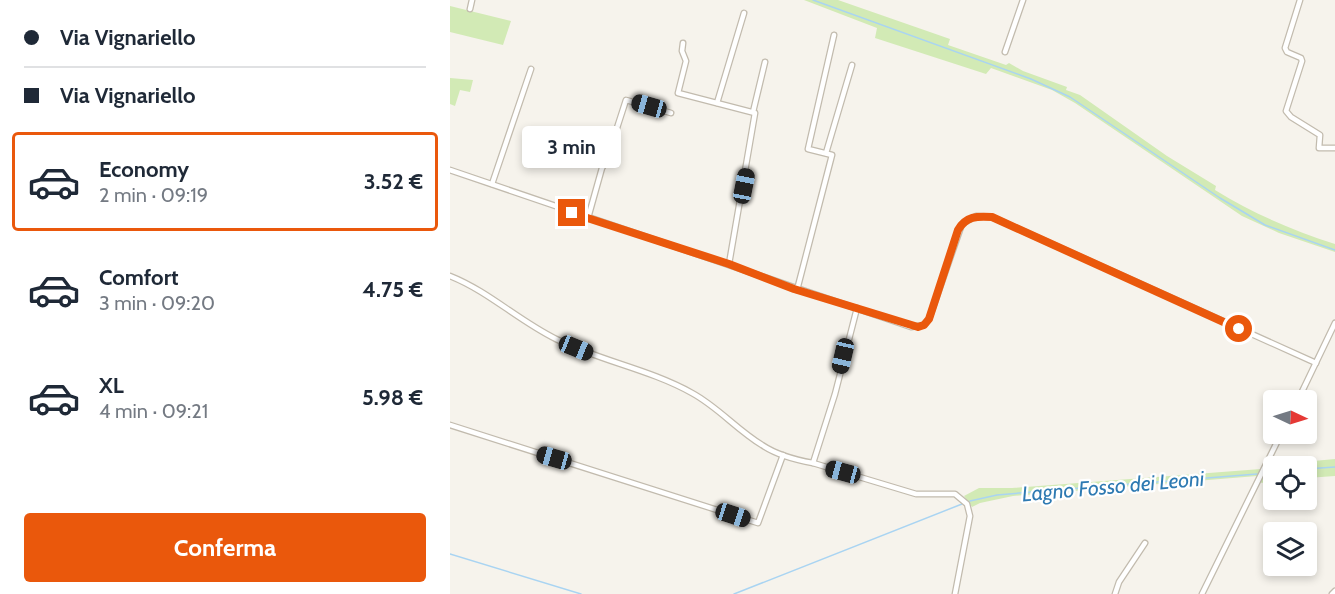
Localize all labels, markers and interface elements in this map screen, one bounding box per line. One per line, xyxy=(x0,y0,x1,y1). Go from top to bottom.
text: Via Vignariello xyxy=(60,24,195,51)
text: Via Vignariello xyxy=(60,82,195,109)
car xyxy=(629,92,669,120)
callout: 3 min xyxy=(522,126,622,168)
text: 3 min xyxy=(547,135,596,159)
icon: car xyxy=(27,155,81,209)
text: Economy xyxy=(99,156,189,183)
car xyxy=(732,167,756,205)
text: 3.52 € xyxy=(364,168,423,195)
text: 2 min · 09:19 xyxy=(99,183,208,207)
route end xyxy=(558,199,585,226)
icon: car xyxy=(27,263,81,317)
text: Comfort xyxy=(99,264,178,291)
text: 4.75 € xyxy=(362,276,423,303)
text: 3 min · 09:20 xyxy=(99,291,215,315)
route start xyxy=(1225,315,1252,342)
car xyxy=(556,333,596,363)
car xyxy=(830,336,856,376)
icon: car xyxy=(27,371,81,425)
text: XL xyxy=(99,372,124,399)
text: 5.98 € xyxy=(362,384,423,411)
north arrow xyxy=(1263,390,1317,444)
map controls xyxy=(1263,390,1317,576)
text: 4 min · 09:21 xyxy=(99,399,208,423)
car xyxy=(534,444,574,472)
button: locate xyxy=(1263,456,1317,510)
car xyxy=(823,459,863,485)
water label: Lagno Fosso dei Leoni xyxy=(1021,466,1206,506)
car xyxy=(713,501,753,529)
button: Conferma xyxy=(24,513,426,582)
button: layers xyxy=(1263,522,1317,576)

